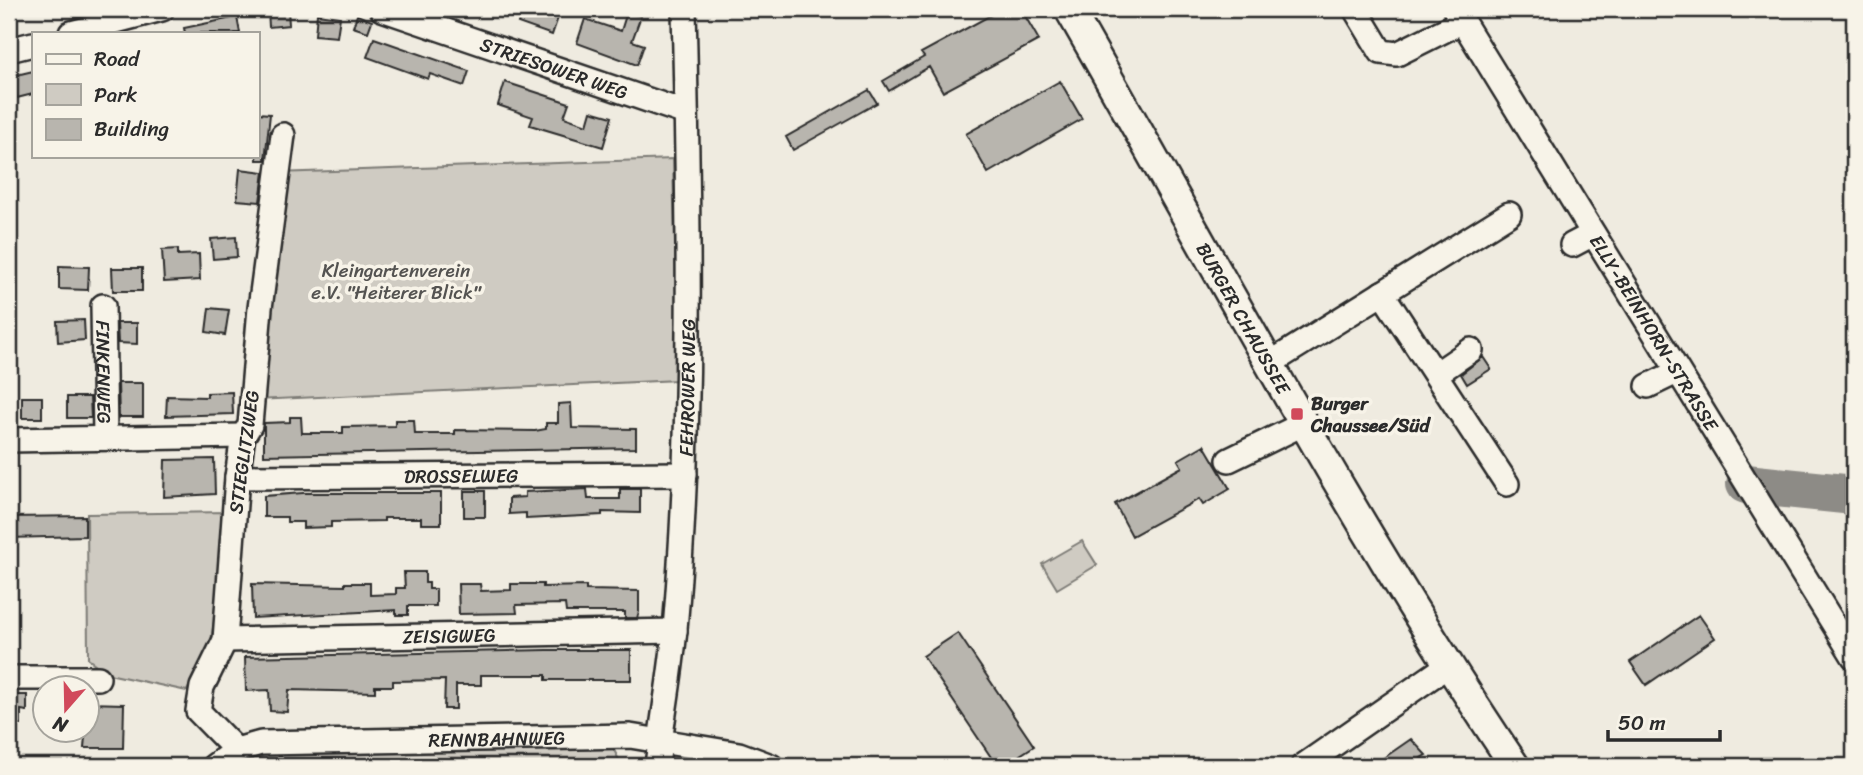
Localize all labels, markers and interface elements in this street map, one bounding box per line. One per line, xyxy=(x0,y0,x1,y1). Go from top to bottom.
street label: STRIESOWER WEG xyxy=(476,27,633,109)
legend xyxy=(32,32,259,158)
text: Road xyxy=(94,40,141,78)
text: Park xyxy=(94,76,137,114)
text: Building xyxy=(94,110,170,148)
street label: ELLY-BEINHORN-STRASSE xyxy=(1581,228,1728,439)
street label: BURGER CHAUSSEE xyxy=(1187,236,1301,402)
park label: Kleingartenverein e.V. "Heiterer Blick" xyxy=(311,254,482,309)
street label: FEHROWER WEG xyxy=(669,319,705,457)
street label: FINKENWEG xyxy=(87,320,121,424)
place label: Burger Chaussee/Süd xyxy=(1310,387,1432,442)
street label: STIEGLITZWEG xyxy=(219,388,269,516)
marker: Burger Chaussee/Süd xyxy=(1289,406,1305,422)
street label: DROSSELWEG xyxy=(404,459,518,492)
street label: ZEISIGWEG xyxy=(402,618,496,653)
north arrow xyxy=(32,674,102,744)
scale bar xyxy=(1608,698,1720,742)
text: 50 m xyxy=(1618,704,1666,742)
text: N xyxy=(48,706,73,743)
street label: RENNBAHNWEG xyxy=(428,721,566,756)

